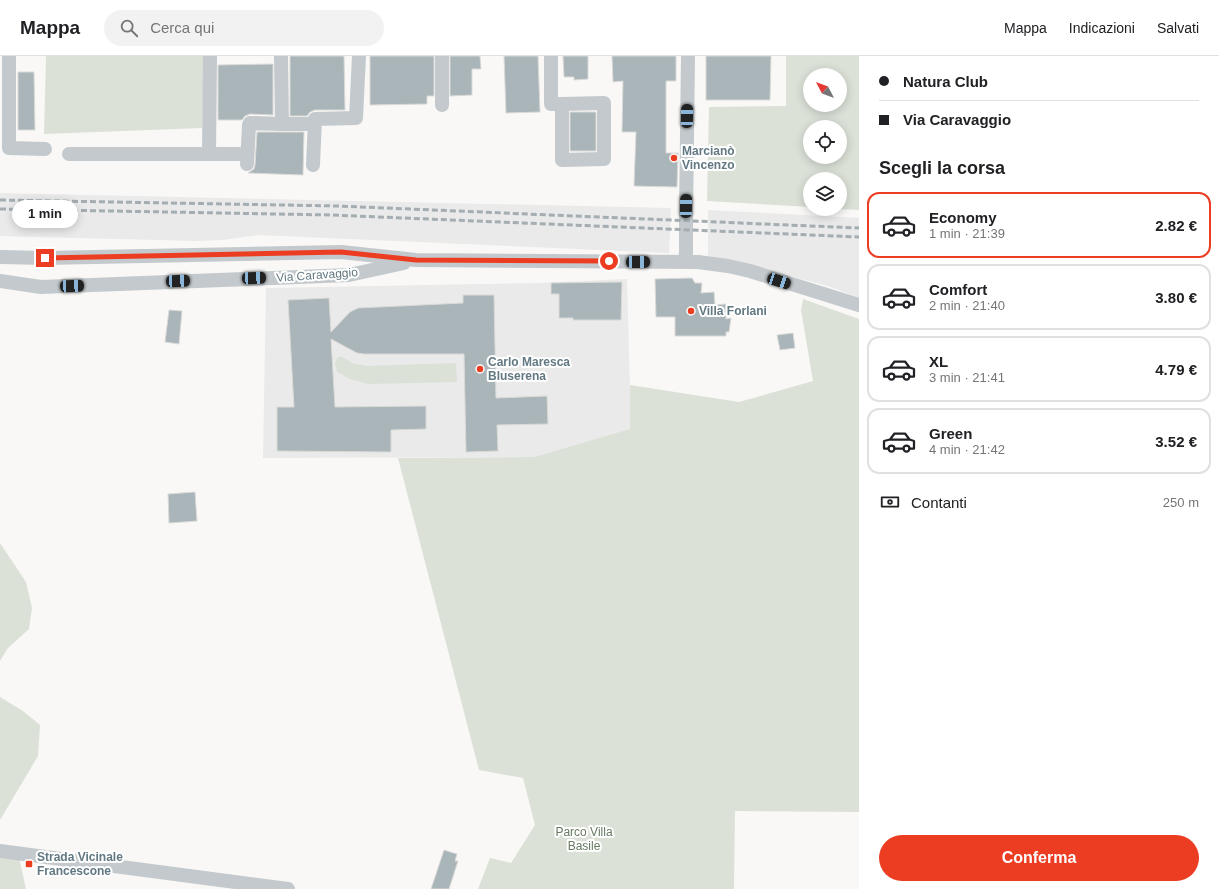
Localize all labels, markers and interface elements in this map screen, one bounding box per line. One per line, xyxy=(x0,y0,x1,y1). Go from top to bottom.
search box xyxy=(104,10,384,46)
text: Mappa xyxy=(20,17,80,38)
icon: search xyxy=(118,17,140,39)
text: Cerca qui xyxy=(150,19,214,36)
text: Mappa xyxy=(1004,20,1047,36)
text: Indicazioni xyxy=(1069,20,1135,36)
text: Salvati xyxy=(1157,20,1199,36)
north arrow xyxy=(803,68,847,112)
map controls xyxy=(803,68,847,216)
text: Natura Club xyxy=(903,73,988,90)
car xyxy=(681,104,693,128)
text: Via Caravaggio xyxy=(903,111,1011,128)
button: locate xyxy=(803,120,847,164)
place label: Marcianò Vincenzo xyxy=(682,144,735,172)
marker: Marcianò Vincenzo xyxy=(669,153,679,163)
text: Scegli la corsa xyxy=(879,158,1005,178)
button: layers xyxy=(803,172,847,216)
car xyxy=(680,194,692,218)
callout: 1 min xyxy=(12,200,78,228)
text: 1 min xyxy=(28,206,62,221)
icon: car xyxy=(881,207,917,243)
text: Economy xyxy=(929,209,997,226)
text: 2.82 € xyxy=(1155,217,1197,234)
text: 1 min · 21:39 xyxy=(929,226,1005,241)
route end xyxy=(36,249,54,267)
route start xyxy=(600,252,618,270)
car xyxy=(626,256,650,268)
street label: Via Caravaggio xyxy=(276,265,359,285)
car xyxy=(242,272,266,284)
car xyxy=(766,272,792,290)
car xyxy=(166,275,190,287)
icon: car xyxy=(881,279,917,315)
car xyxy=(60,280,84,292)
text: Comfort xyxy=(929,281,987,298)
text: 3.80 € xyxy=(1155,289,1197,306)
text: 2 min · 21:40 xyxy=(929,298,1005,313)
place label: Villa Forlani xyxy=(699,304,767,318)
marker: Villa Forlani xyxy=(686,306,696,316)
icon: car xyxy=(881,351,917,387)
text: XL xyxy=(929,353,948,370)
place label: Carlo Maresca Bluserena xyxy=(488,355,570,383)
text: 4.79 € xyxy=(1155,361,1197,378)
marker: Carlo Maresca Bluserena xyxy=(475,364,485,374)
text: 3 min · 21:41 xyxy=(929,370,1005,385)
icon: car xyxy=(881,423,917,459)
text: Green xyxy=(929,425,972,442)
text: 3.52 € xyxy=(1155,433,1197,450)
text: 4 min · 21:42 xyxy=(929,442,1005,457)
icon: cash xyxy=(879,491,901,513)
text: Contanti xyxy=(911,494,967,511)
text: 250 m xyxy=(1163,495,1199,510)
park label: Parco Villa Basile xyxy=(555,825,613,853)
button: Conferma xyxy=(879,835,1199,881)
place label: Strada Vicinale Francescone xyxy=(37,850,123,878)
marker: Strada Vicinale Francescone xyxy=(24,859,34,869)

